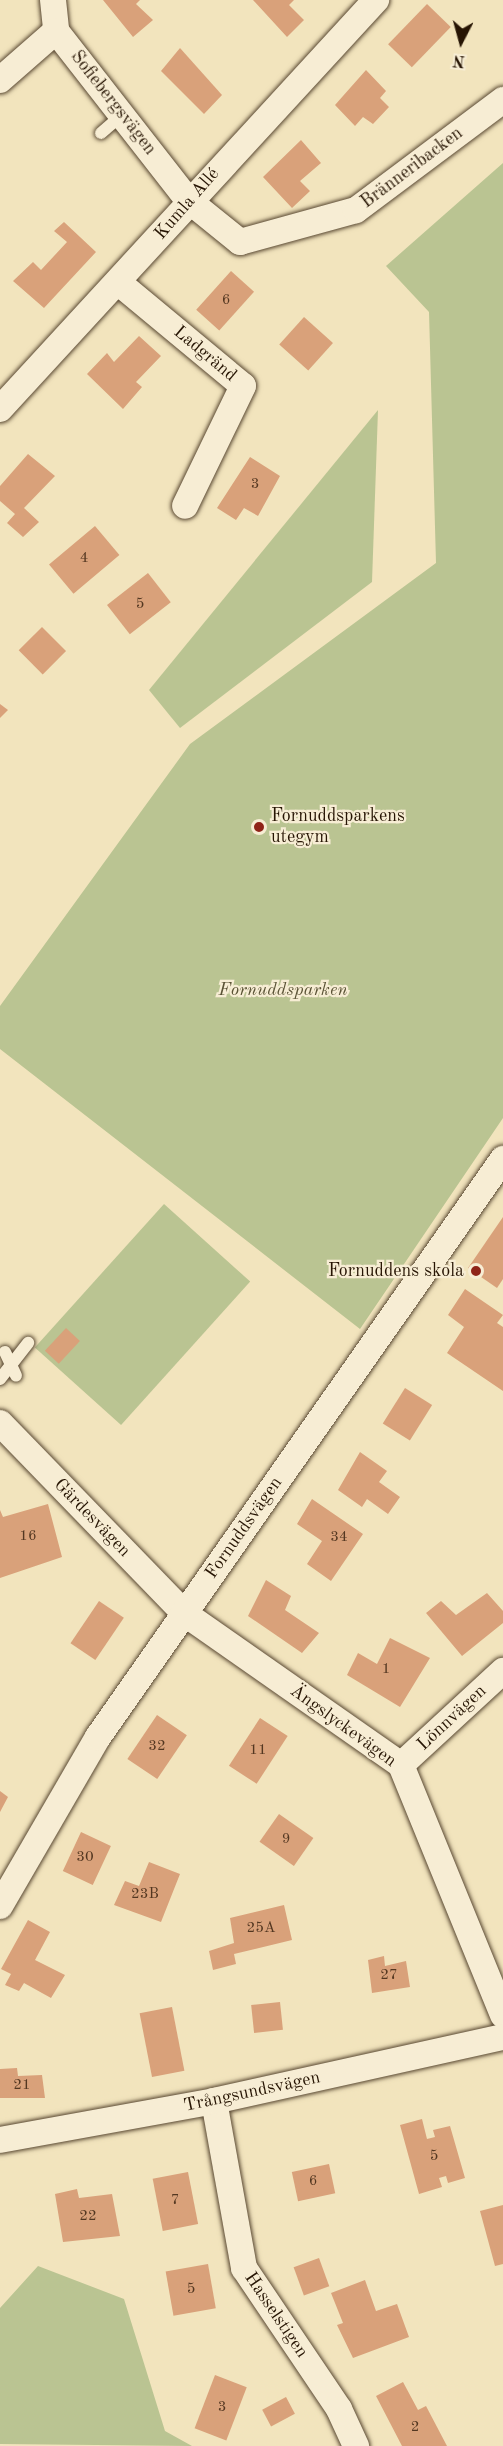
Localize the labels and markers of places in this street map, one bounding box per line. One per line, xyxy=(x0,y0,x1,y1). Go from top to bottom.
place label: Fornuddsparkens utegym xyxy=(271,806,405,848)
marker: Fornuddsparkens utegym xyxy=(252,820,266,834)
place label: Fornuddens skola xyxy=(328,1260,464,1282)
marker: Fornuddens skola xyxy=(469,1264,483,1278)

